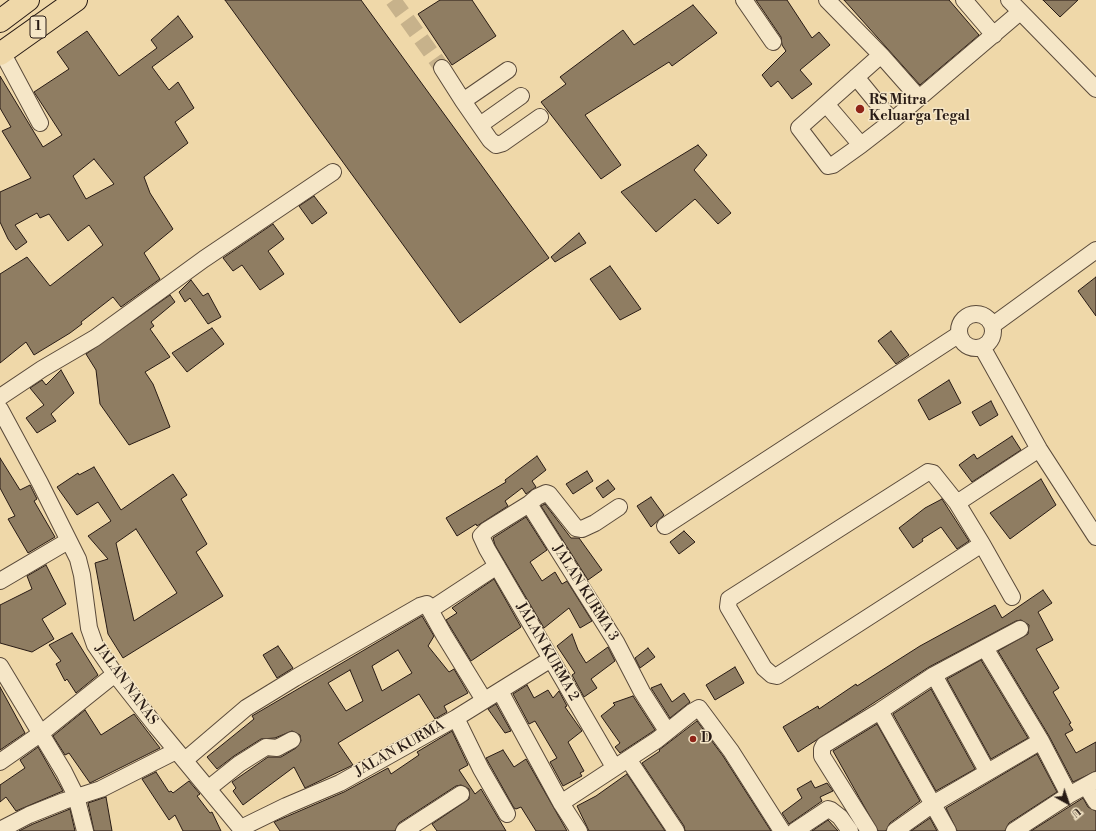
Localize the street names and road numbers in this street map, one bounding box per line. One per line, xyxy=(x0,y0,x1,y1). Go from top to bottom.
road number: 1 xyxy=(30,16,46,38)
street label: JALAN KURMA 3 xyxy=(549,542,621,644)
street label: JALAN KURMA 2 xyxy=(512,600,582,704)
street label: JALAN NANAS xyxy=(91,641,161,729)
street label: JALAN KURMA xyxy=(352,717,448,781)

